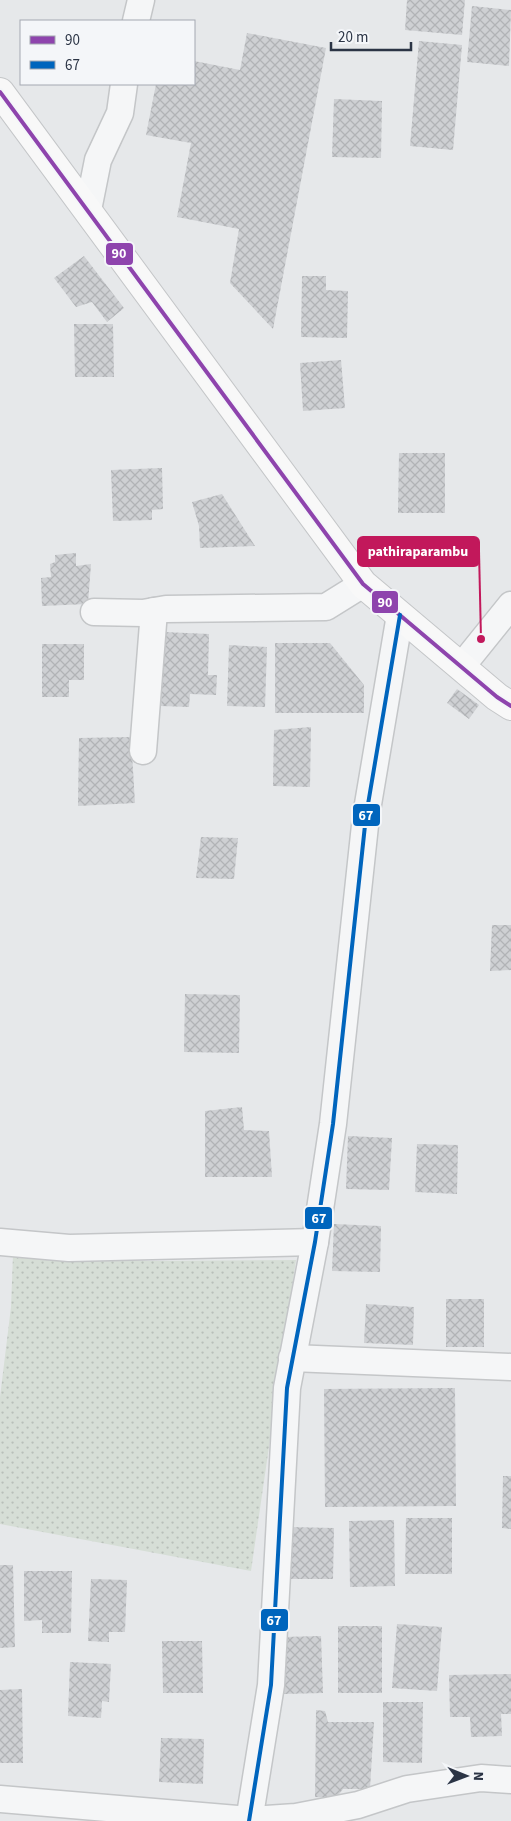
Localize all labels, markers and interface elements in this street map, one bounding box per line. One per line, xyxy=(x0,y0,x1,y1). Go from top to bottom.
legend xyxy=(20,20,195,85)
scale bar xyxy=(331,20,411,52)
text: 20 m xyxy=(338,27,368,48)
text: 90 xyxy=(65,30,80,51)
text: 67 xyxy=(65,55,80,76)
line badge: 90 xyxy=(105,242,134,266)
text: 90 xyxy=(112,244,126,264)
callout: pathiraparambu xyxy=(358,537,479,566)
text: pathiraparambu xyxy=(368,542,468,562)
line badge: 90 xyxy=(371,590,399,614)
text: 90 xyxy=(378,593,392,613)
line badge: 67 xyxy=(352,803,381,827)
text: 67 xyxy=(359,806,373,826)
line badge: 67 xyxy=(304,1206,333,1230)
text: 67 xyxy=(312,1209,326,1229)
line badge: 67 xyxy=(260,1608,289,1632)
text: 67 xyxy=(267,1611,281,1631)
north arrow xyxy=(441,1751,491,1801)
text: N xyxy=(468,1771,488,1781)

